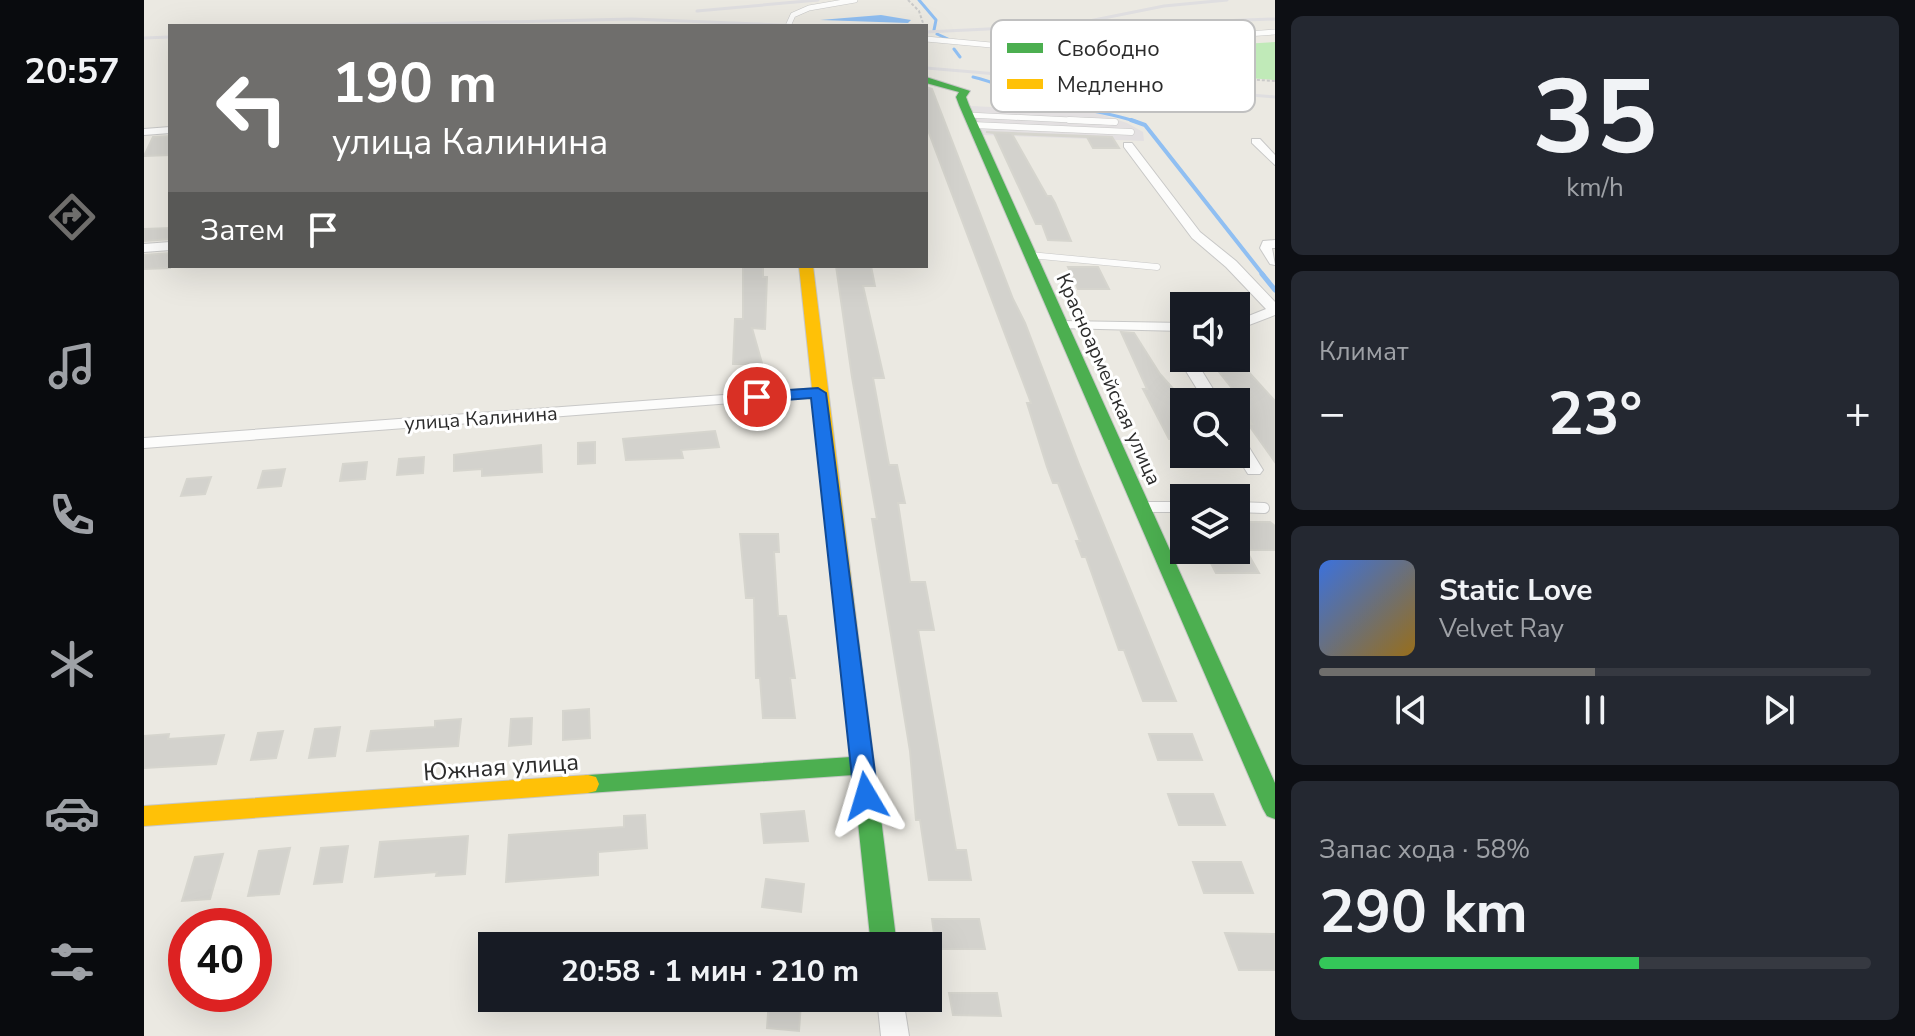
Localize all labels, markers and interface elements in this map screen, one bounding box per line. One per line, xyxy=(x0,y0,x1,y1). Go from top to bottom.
legend xyxy=(991,20,1255,112)
text: Свободно xyxy=(1057,34,1160,64)
text: 190 m xyxy=(332,45,497,122)
text: 20:57 xyxy=(24,47,120,96)
text: 35 xyxy=(1533,47,1657,189)
icon: left xyxy=(200,56,304,160)
text: Медленно xyxy=(1057,70,1164,100)
text: улица Калинина xyxy=(332,118,609,167)
text: km/h xyxy=(1566,170,1624,205)
icon: directions xyxy=(44,189,100,245)
icon: arrive xyxy=(301,208,345,252)
text: Затем xyxy=(200,210,285,251)
street label: Красноармейская улица xyxy=(1050,269,1167,489)
map controls xyxy=(1170,292,1250,564)
button: sound xyxy=(1170,292,1250,372)
text: Климат xyxy=(1319,334,1408,369)
icon: music xyxy=(44,338,100,394)
pin xyxy=(723,363,791,431)
text: 23° xyxy=(1548,373,1642,455)
icon: arrive xyxy=(735,375,779,419)
text: − xyxy=(1319,384,1345,444)
text: + xyxy=(1845,384,1871,444)
button: search xyxy=(1170,388,1250,468)
street label: улица Калинина xyxy=(403,400,559,437)
button: layers xyxy=(1170,484,1250,564)
icon: phone xyxy=(44,487,100,543)
text: Static Love xyxy=(1439,570,1593,611)
text: Velvet Ray xyxy=(1439,611,1564,646)
icon: climate xyxy=(44,636,100,692)
icon: previous xyxy=(1389,688,1433,732)
icon: pause xyxy=(1573,688,1617,732)
icon: next xyxy=(1757,688,1801,732)
street label: Южная улица xyxy=(422,746,580,788)
position arrow xyxy=(824,754,908,838)
icon: car xyxy=(44,785,100,841)
text: Запас хода · 58% xyxy=(1319,832,1530,867)
text: 290 km xyxy=(1319,871,1528,953)
speed limit sign: 40 xyxy=(168,908,272,1012)
icon: filters xyxy=(44,934,100,990)
text: 20:58 · 1 мин · 210 m xyxy=(561,951,859,992)

